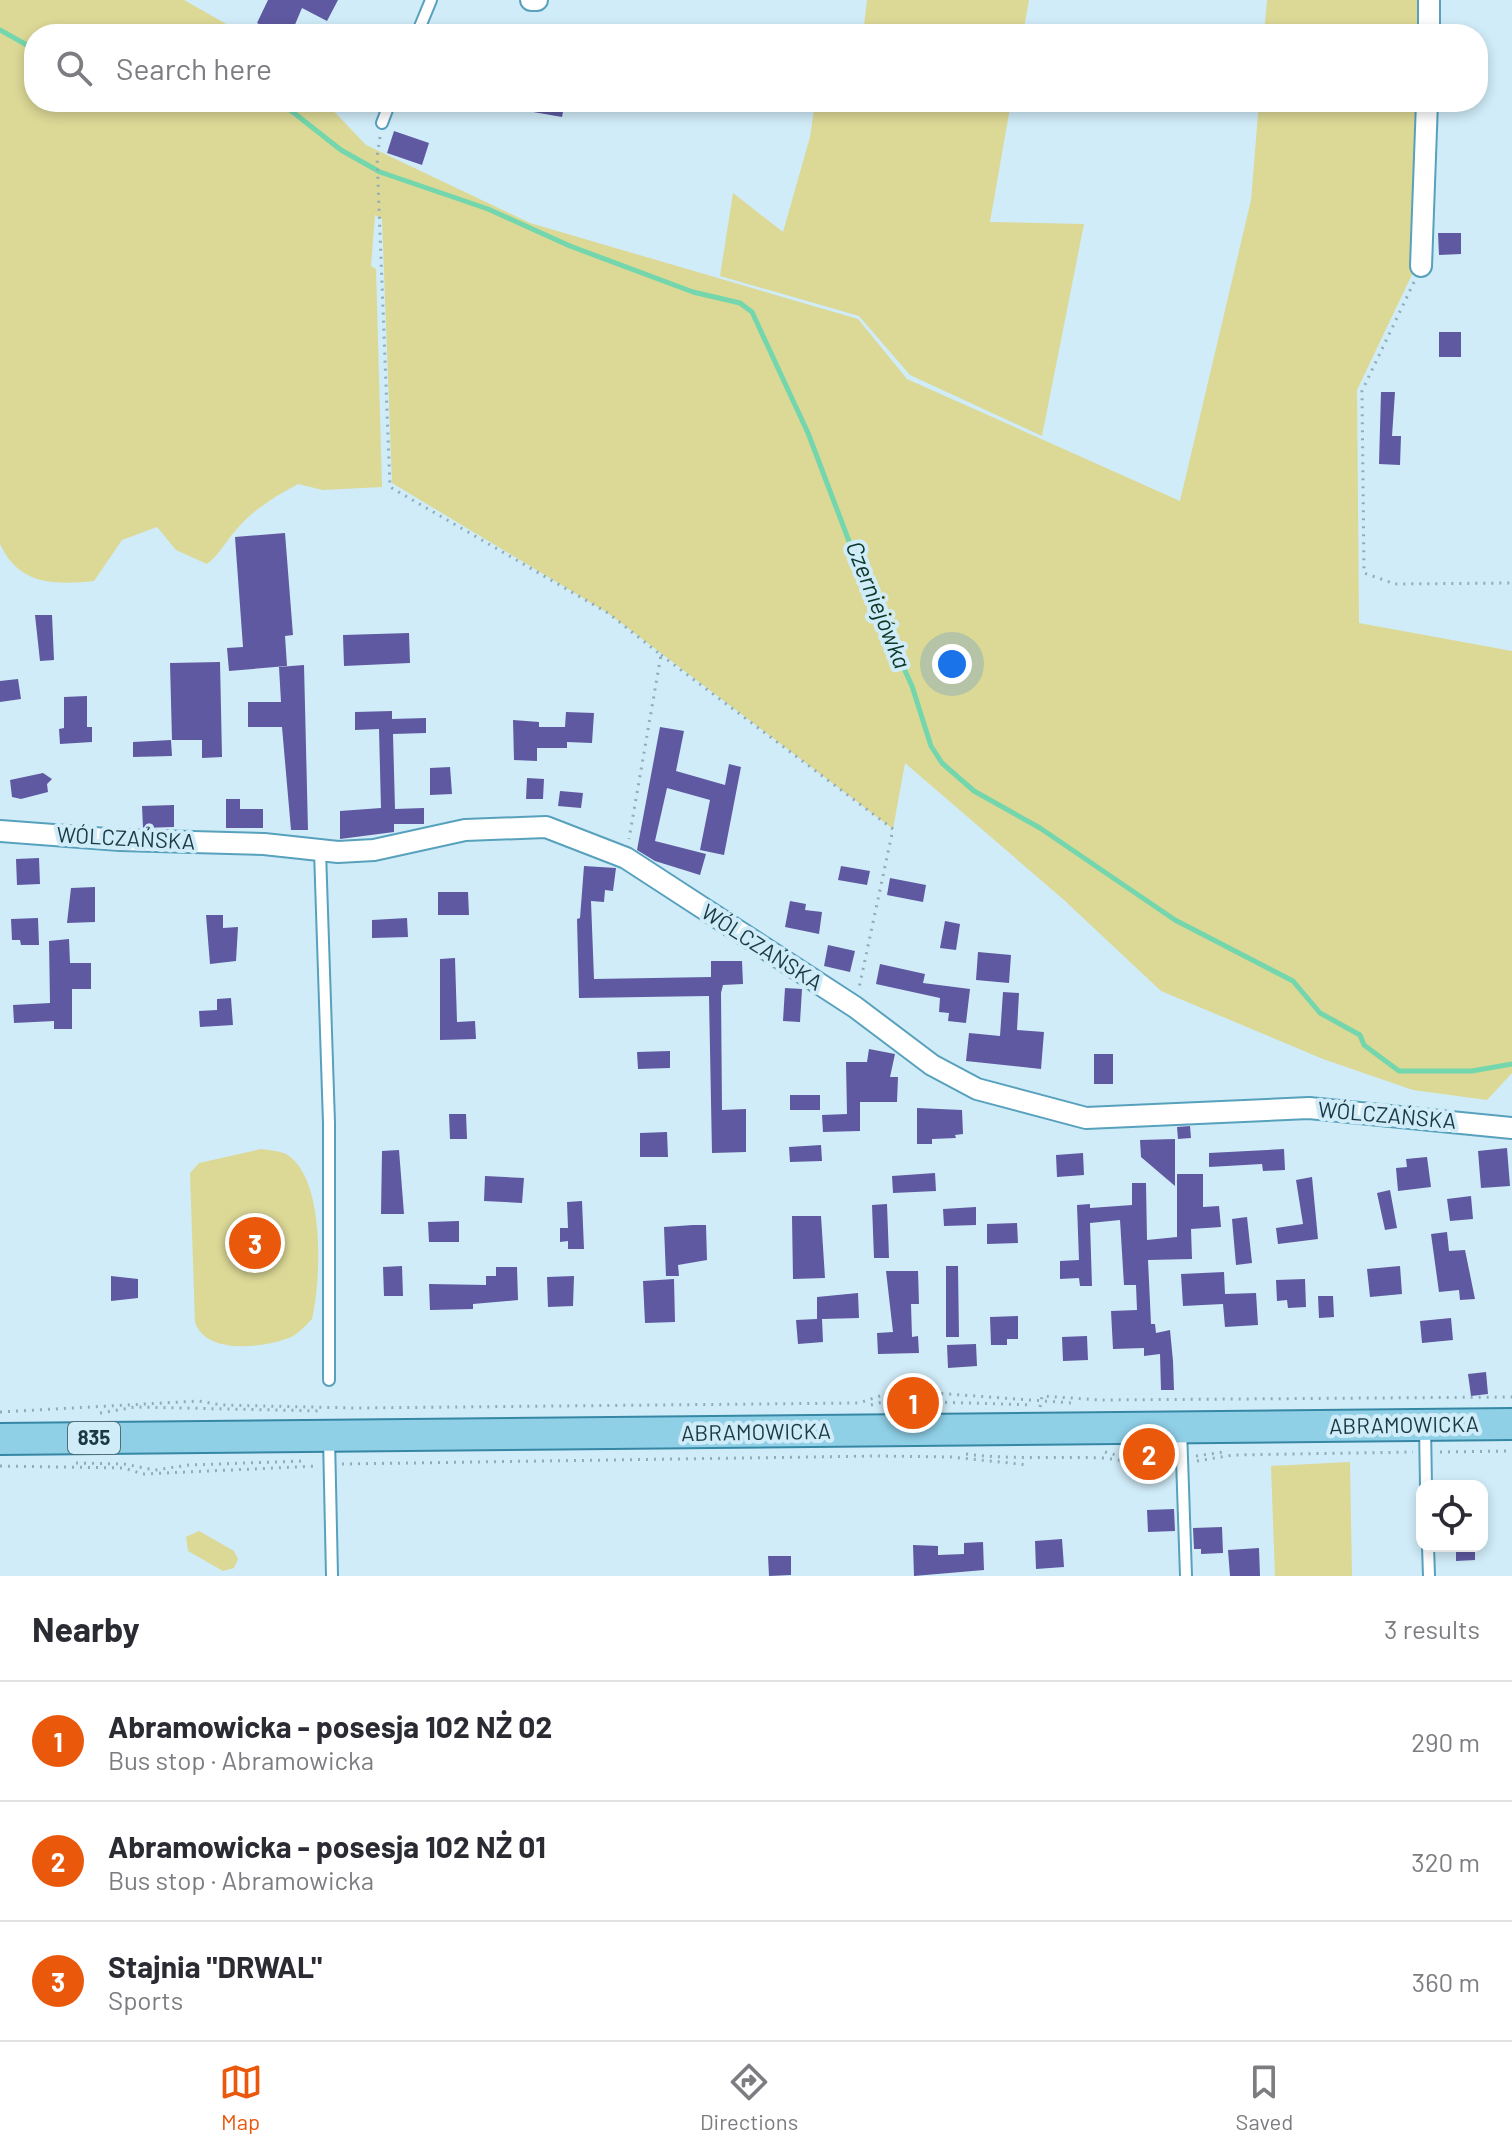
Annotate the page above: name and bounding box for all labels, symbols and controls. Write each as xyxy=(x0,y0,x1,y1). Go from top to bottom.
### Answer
search box xyxy=(24,24,1488,112)
icon: search xyxy=(52,46,96,90)
text: Search here xyxy=(116,50,272,86)
water label: Czerniejówka xyxy=(841,537,918,672)
your location xyxy=(932,644,972,684)
street label: WÓLCZAŃSKA xyxy=(56,820,196,854)
street label: WÓLCZAŃSKA xyxy=(697,897,828,995)
street label: WÓLCZAŃSKA xyxy=(1317,1095,1457,1133)
pin: 3 xyxy=(229,1213,281,1273)
pin: 1 xyxy=(887,1373,939,1433)
street label: ABRAMOWICKA xyxy=(1329,1410,1479,1438)
street label: ABRAMOWICKA xyxy=(681,1417,831,1445)
road number: 835 xyxy=(68,1422,120,1454)
pin: 2 xyxy=(1123,1424,1175,1484)
map controls xyxy=(1416,1480,1488,1552)
button: locate xyxy=(1416,1480,1488,1552)
text: Nearby xyxy=(32,1608,140,1649)
text: 3 results xyxy=(1384,1613,1480,1644)
text: Abramowicka - posesja 102 NŻ 02 xyxy=(108,1708,552,1744)
text: 1 xyxy=(53,1726,63,1757)
text: 290 m xyxy=(1411,1726,1480,1757)
text: Bus stop · Abramowicka xyxy=(108,1744,374,1775)
text: Abramowicka - posesja 102 NŻ 01 xyxy=(108,1828,546,1864)
text: 2 xyxy=(51,1846,65,1877)
text: 320 m xyxy=(1411,1846,1480,1877)
text: Bus stop · Abramowicka xyxy=(108,1864,374,1895)
text: Stajnia "DRWAL" xyxy=(108,1948,322,1984)
text: 3 xyxy=(51,1966,65,1997)
text: 360 m xyxy=(1412,1966,1480,1997)
text: Sports xyxy=(108,1984,183,2015)
tab: Map xyxy=(219,2060,263,2134)
tab: Directions xyxy=(700,2060,798,2134)
tab: Saved xyxy=(1236,2060,1293,2134)

